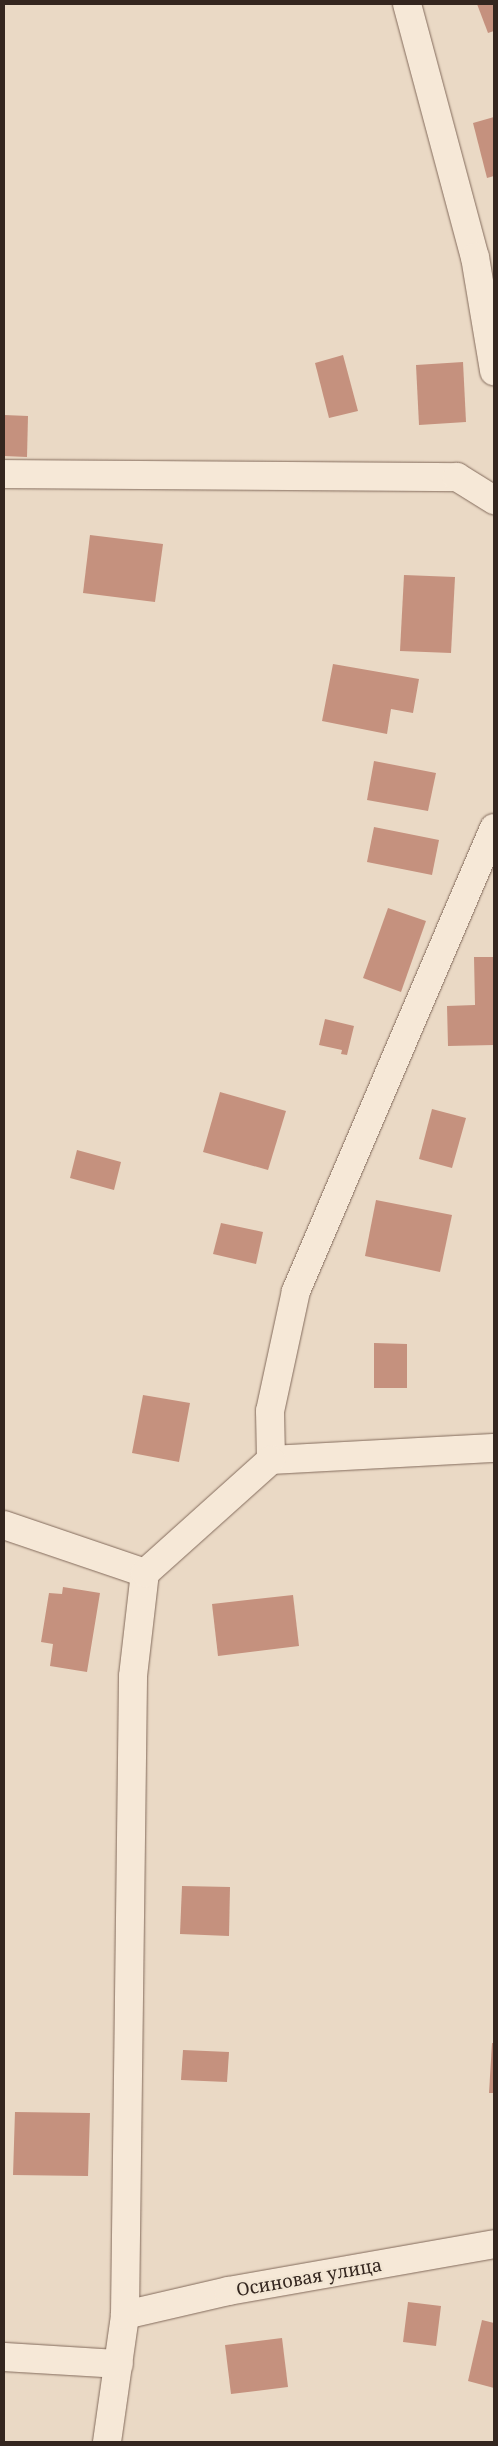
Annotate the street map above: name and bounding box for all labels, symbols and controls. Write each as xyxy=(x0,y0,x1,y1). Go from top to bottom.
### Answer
street label: Осиновая улица xyxy=(234,2254,384,2300)

